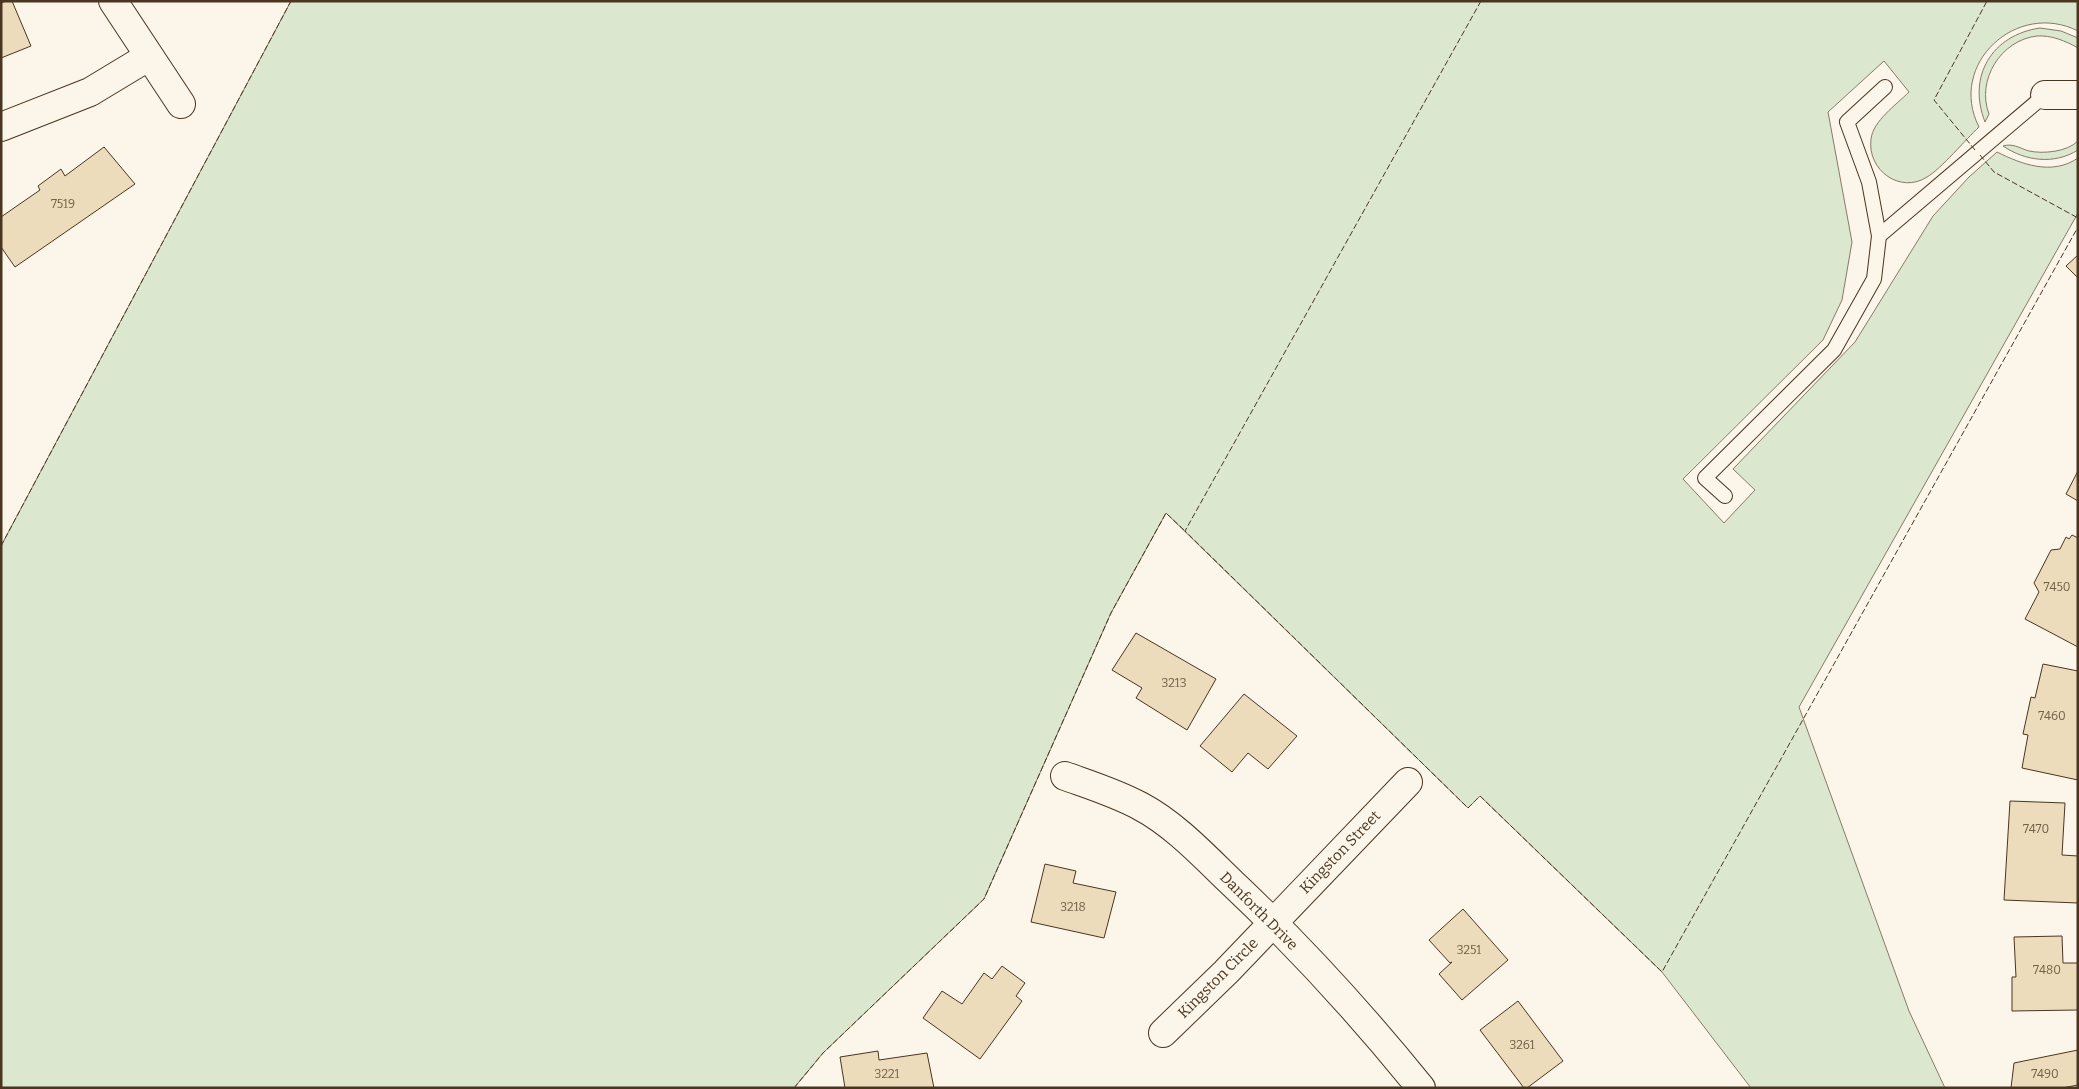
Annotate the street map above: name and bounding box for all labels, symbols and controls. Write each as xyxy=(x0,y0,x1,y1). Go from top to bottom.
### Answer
house number: 7519 xyxy=(51,197,75,211)
house number: 7450 xyxy=(2044,580,2071,594)
house number: 3213 xyxy=(1161,676,1187,690)
house number: 7460 xyxy=(2038,709,2066,723)
street label: Kingston Street xyxy=(1296,806,1385,897)
house number: 7470 xyxy=(2023,822,2049,836)
street label: Danforth Drive xyxy=(1216,868,1302,954)
house number: 3218 xyxy=(1060,900,1086,914)
street label: Kingston Circle xyxy=(1174,934,1262,1022)
house number: 3251 xyxy=(1457,943,1481,957)
house number: 7480 xyxy=(2033,963,2061,977)
house number: 3261 xyxy=(1509,1038,1535,1052)
house number: 3221 xyxy=(875,1067,900,1081)
house number: 7490 xyxy=(2031,1067,2059,1081)

